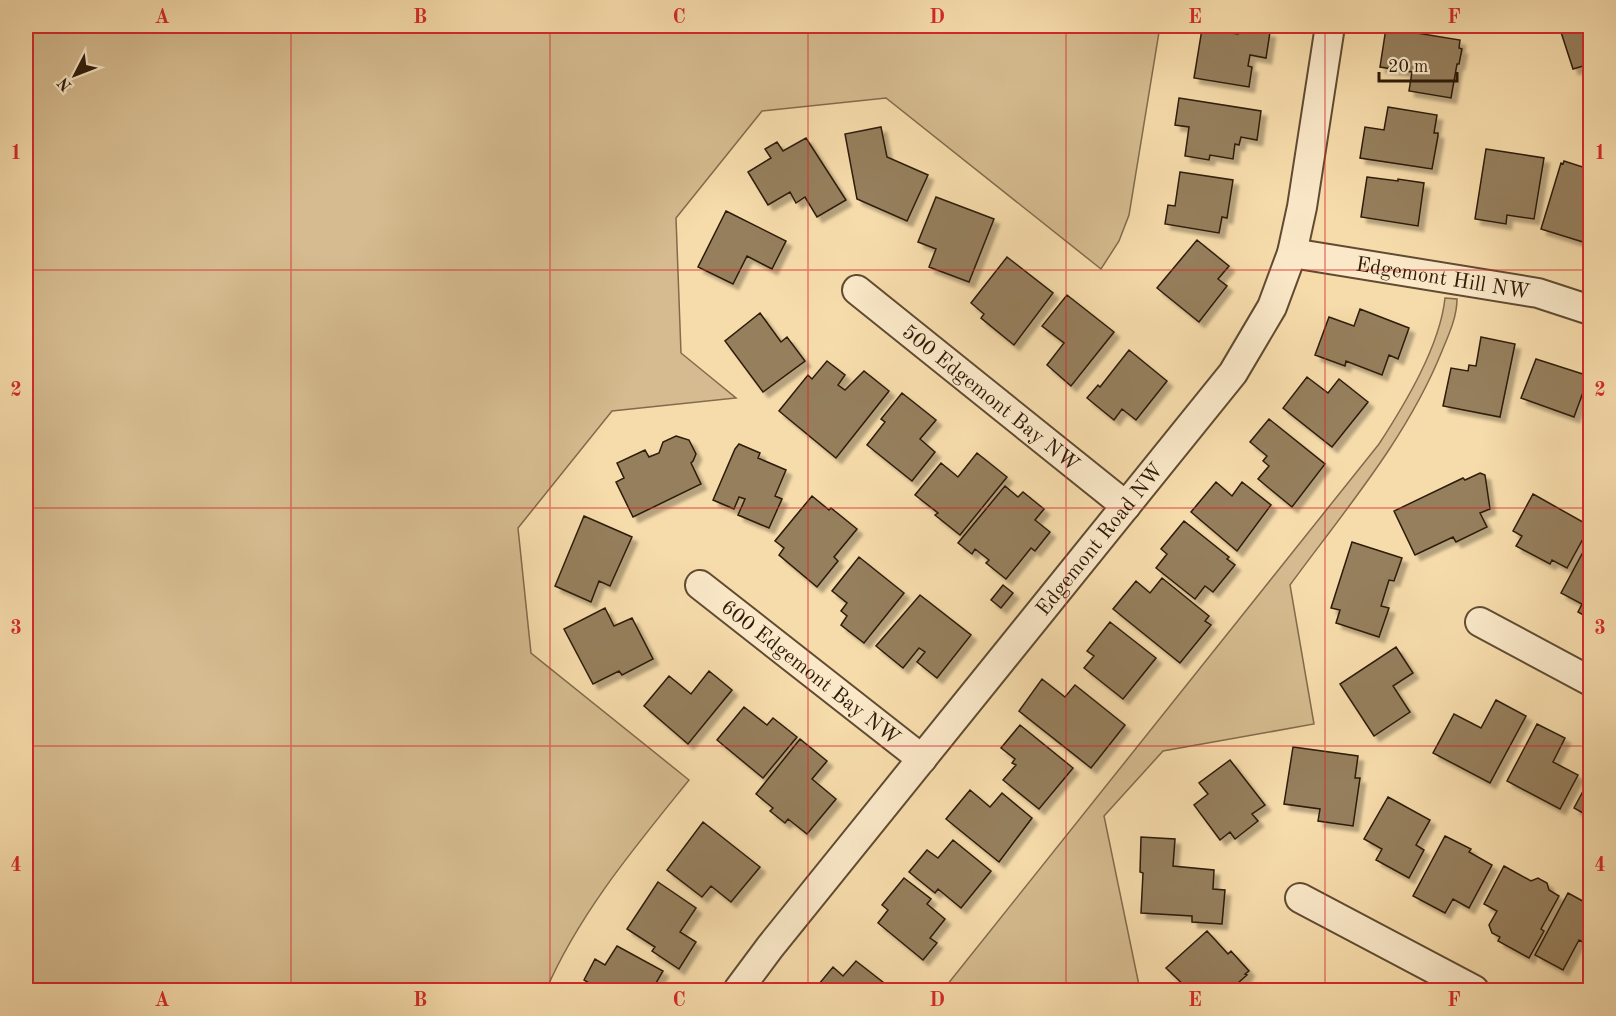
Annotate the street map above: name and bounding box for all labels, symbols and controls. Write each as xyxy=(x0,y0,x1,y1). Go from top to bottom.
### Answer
text: A xyxy=(154,8,170,28)
text: B xyxy=(413,8,427,28)
text: C xyxy=(672,8,686,28)
text: D xyxy=(929,8,945,28)
text: E xyxy=(1188,8,1202,28)
text: F xyxy=(1447,8,1461,28)
north arrow xyxy=(45,45,105,105)
scale bar xyxy=(1379,45,1457,83)
text: 20 m xyxy=(1388,58,1428,76)
text: N xyxy=(55,73,75,94)
text: 1 xyxy=(10,144,22,164)
text: 1 xyxy=(1594,144,1606,164)
street label: Edgemont Hill NW xyxy=(1354,255,1531,304)
street label: 500 Edgemont Bay NW xyxy=(898,322,1083,476)
text: 2 xyxy=(10,381,22,401)
text: 2 xyxy=(1594,381,1606,401)
street label: Edgemont Road NW xyxy=(1033,459,1168,620)
street label: 600 Edgemont Bay NW xyxy=(717,597,903,750)
text: 3 xyxy=(10,619,22,639)
text: 3 xyxy=(1594,619,1606,639)
text: 4 xyxy=(10,856,22,876)
text: 4 xyxy=(1594,856,1606,876)
text: A xyxy=(154,991,170,1011)
text: B xyxy=(413,991,427,1011)
text: C xyxy=(672,991,686,1011)
text: D xyxy=(929,991,945,1011)
text: E xyxy=(1188,991,1202,1011)
text: F xyxy=(1447,991,1461,1011)

